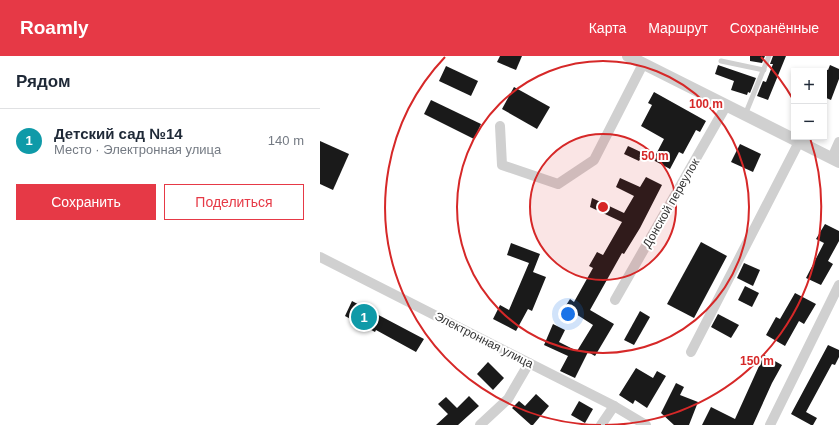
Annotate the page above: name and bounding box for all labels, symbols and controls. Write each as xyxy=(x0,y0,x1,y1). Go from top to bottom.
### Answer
text: Roamly xyxy=(20,17,89,38)
text: Карта xyxy=(589,20,626,36)
text: Маршрут xyxy=(648,20,708,36)
text: Сохранённые xyxy=(730,20,819,36)
map controls xyxy=(791,68,827,140)
button: + xyxy=(791,68,827,104)
text: Рядом xyxy=(16,72,71,91)
text: 100 m xyxy=(689,97,723,111)
button: − xyxy=(791,104,827,140)
text: Детский сад №14 xyxy=(54,125,183,142)
text: 1 xyxy=(25,133,33,148)
text: 140 m xyxy=(268,133,304,148)
text: Место · Электронная улица xyxy=(54,142,221,157)
text: 50 m xyxy=(641,149,669,163)
street label: Донской переулок xyxy=(640,155,703,250)
button: Сохранить xyxy=(16,184,156,220)
button: Поделиться xyxy=(164,184,304,220)
centre of rings xyxy=(596,200,610,214)
pin: 1 xyxy=(351,302,377,332)
your location xyxy=(558,304,578,324)
street label: Электронная улица xyxy=(432,309,536,371)
text: 150 m xyxy=(740,354,774,368)

